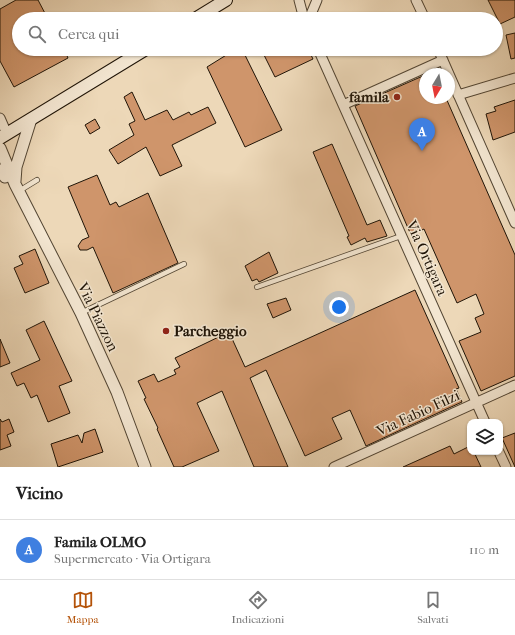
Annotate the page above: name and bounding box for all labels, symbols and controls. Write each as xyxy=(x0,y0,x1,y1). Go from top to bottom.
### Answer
search box xyxy=(12,12,503,56)
icon: search xyxy=(26,23,48,45)
text: Cerca qui xyxy=(58,25,119,43)
north arrow xyxy=(419,68,455,104)
place label: famila xyxy=(348,88,390,106)
marker: famila xyxy=(392,92,402,102)
pin: A xyxy=(409,118,435,151)
street label: Via Ortigara xyxy=(402,217,452,299)
street label: Via Piazzon xyxy=(73,279,122,355)
your location xyxy=(329,297,349,317)
place label: Parcheggio xyxy=(174,322,247,340)
marker: Parcheggio xyxy=(161,326,171,336)
street label: Via Fabio Filzi xyxy=(373,386,463,441)
map controls xyxy=(467,419,503,455)
button: layers xyxy=(467,419,503,455)
text: Vicino xyxy=(16,483,63,503)
text: Famila OLMO xyxy=(54,533,146,551)
text: A xyxy=(25,542,33,557)
text: 110 m xyxy=(469,542,499,557)
text: Supermercato · Via Ortigara xyxy=(54,551,211,566)
tab: Mappa xyxy=(66,589,99,626)
tab: Indicazioni xyxy=(231,589,284,626)
tab: Salvati xyxy=(417,589,449,626)

